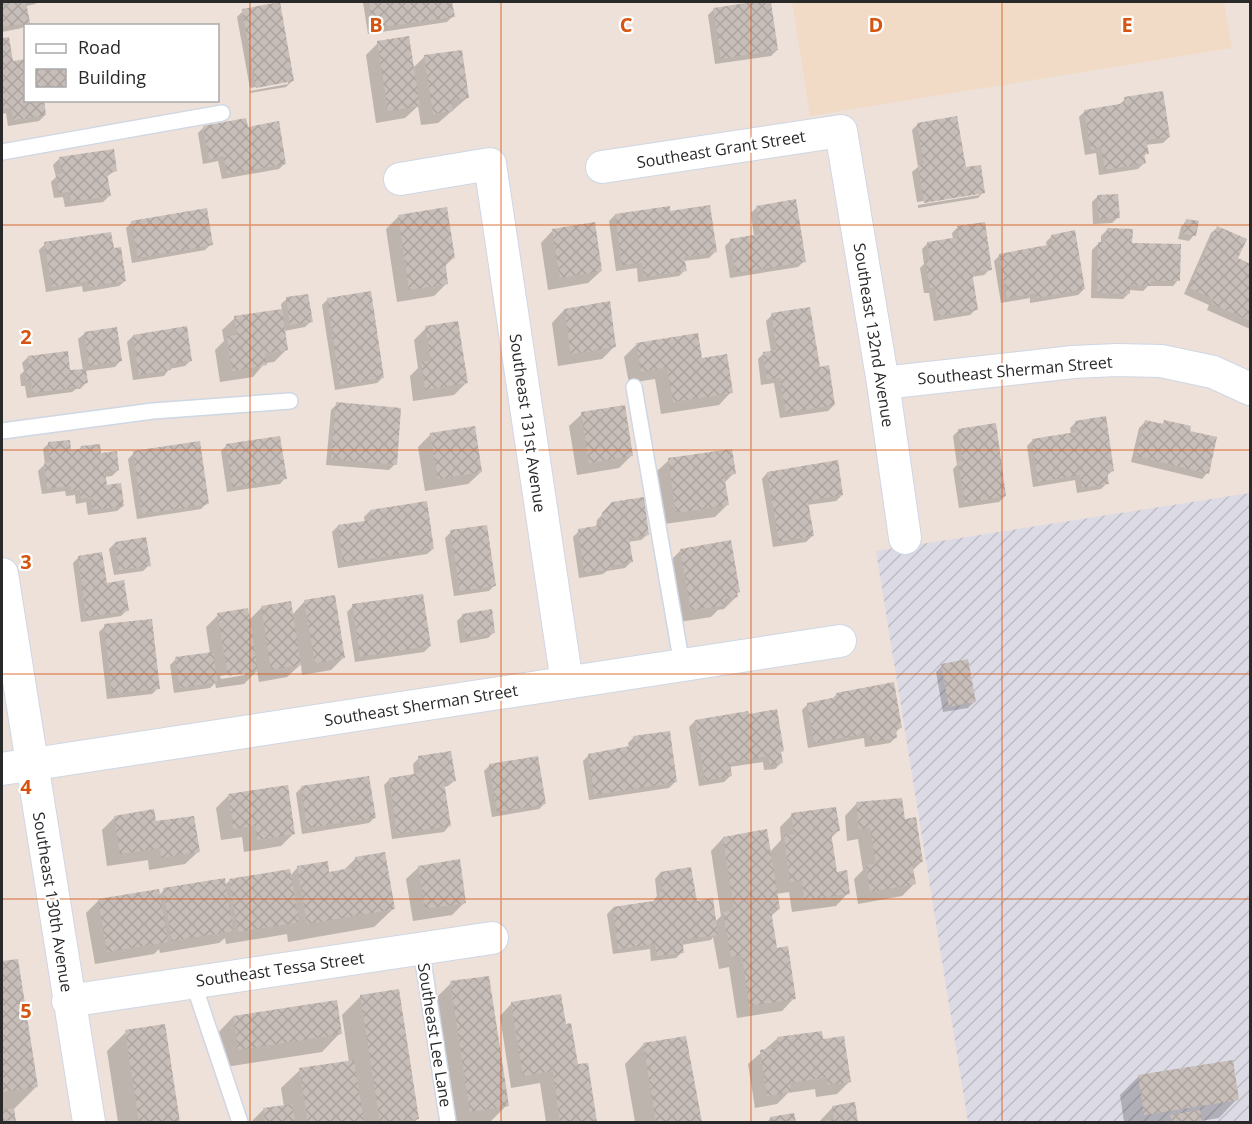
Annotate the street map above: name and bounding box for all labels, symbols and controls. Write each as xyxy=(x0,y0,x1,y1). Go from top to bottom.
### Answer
text: B xyxy=(369,11,383,38)
text: C xyxy=(620,11,633,38)
text: D xyxy=(869,11,883,38)
text: E xyxy=(1121,11,1133,38)
legend xyxy=(24,24,219,102)
text: Road xyxy=(78,35,121,59)
text: Building xyxy=(78,65,146,89)
street label: Southeast Grant Street xyxy=(635,125,807,173)
street label: Southeast 132nd Avenue xyxy=(849,241,899,429)
text: 2 xyxy=(20,323,32,350)
street label: Southeast 131st Avenue xyxy=(505,332,551,514)
street label: Southeast Sherman Street xyxy=(917,350,1114,389)
text: 3 xyxy=(20,548,32,575)
street label: Southeast Sherman Street xyxy=(323,679,520,731)
text: 4 xyxy=(20,773,32,800)
street label: Southeast 130th Avenue xyxy=(28,810,78,994)
street label: Southeast Tessa Street xyxy=(194,946,366,992)
street label: Southeast Lee Lane xyxy=(413,961,457,1109)
text: 5 xyxy=(20,997,32,1024)

